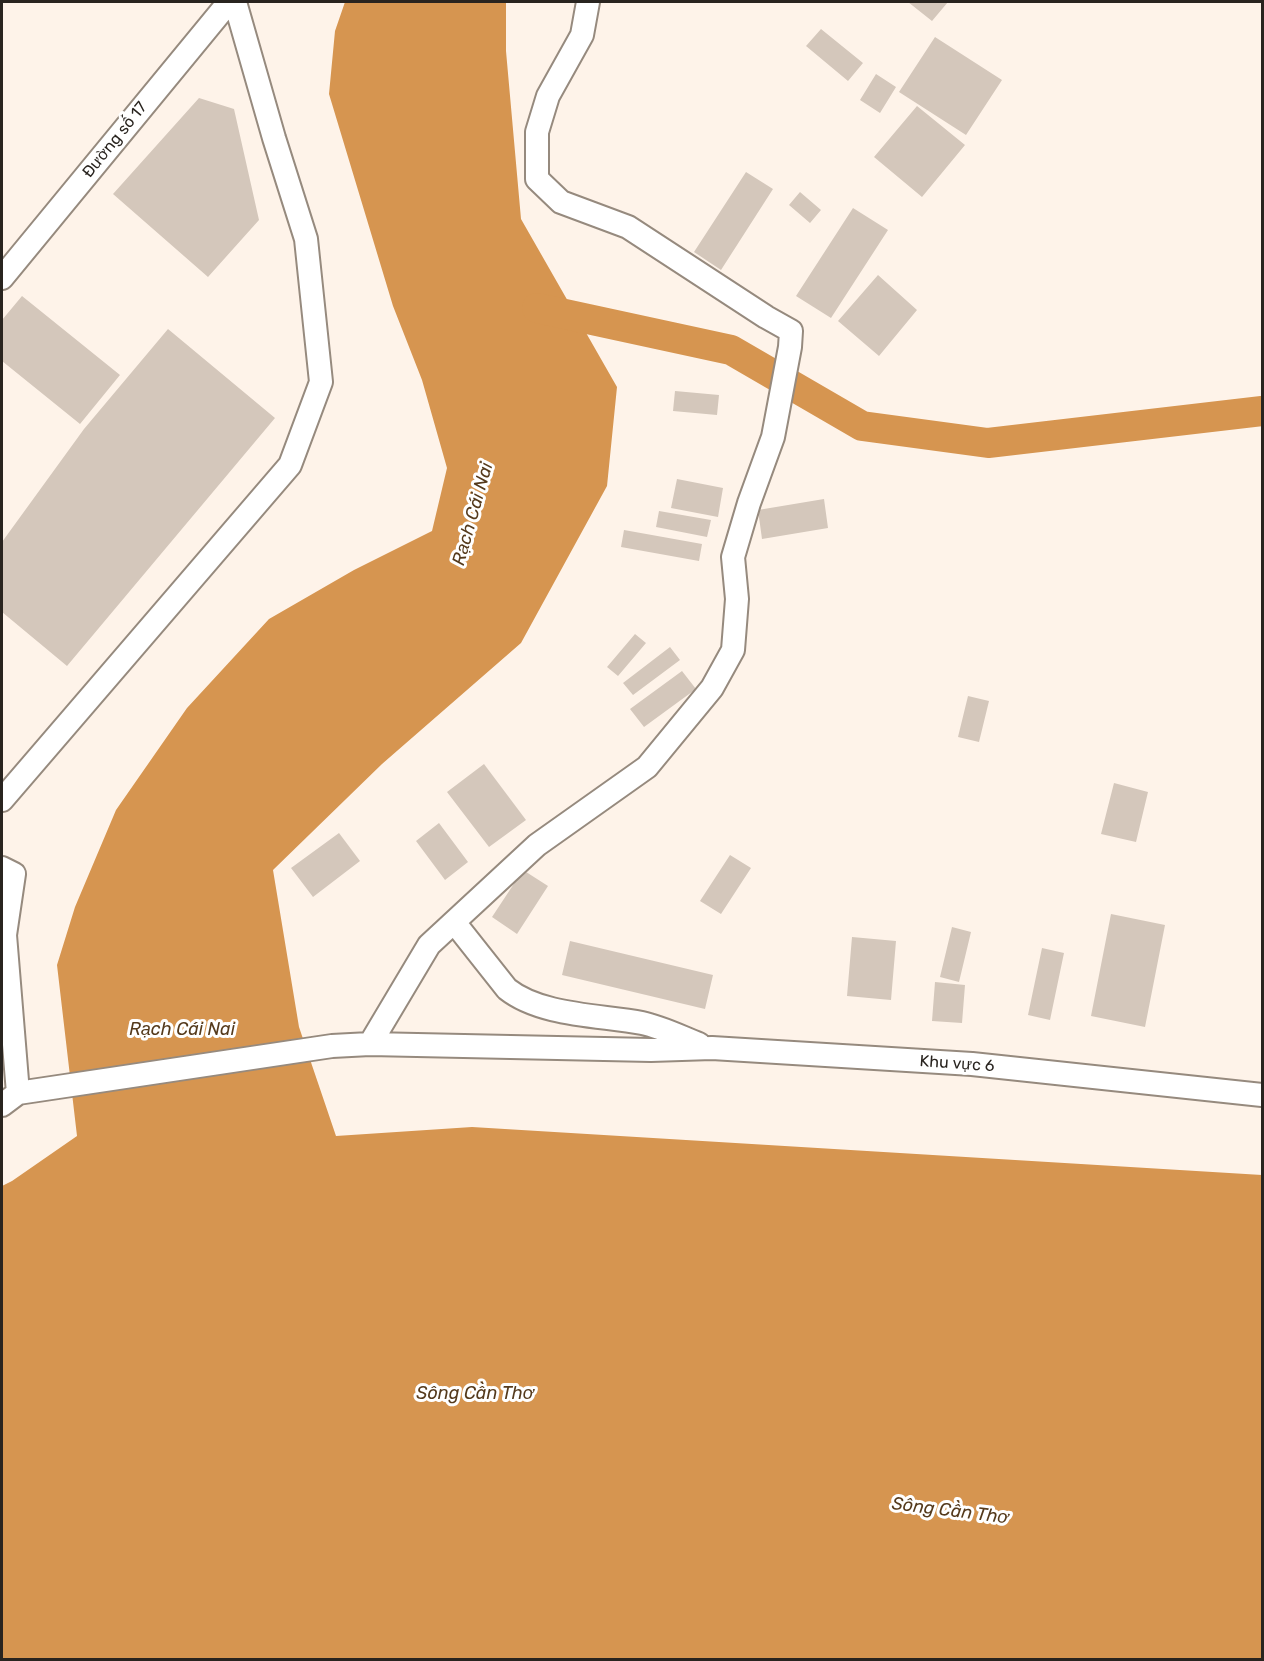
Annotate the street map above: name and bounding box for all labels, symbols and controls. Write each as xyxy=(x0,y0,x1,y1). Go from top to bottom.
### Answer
street label: Đường số 17 xyxy=(79,98,151,182)
water label: Rạch Cái Nai xyxy=(448,460,498,568)
water label: Rạch Cái Nai xyxy=(129,1019,235,1041)
street label: Khu vực 6 xyxy=(919,1052,995,1076)
water label: Sông Cần Thơ xyxy=(416,1383,534,1405)
water label: Sông Cần Thơ xyxy=(890,1493,1010,1529)

